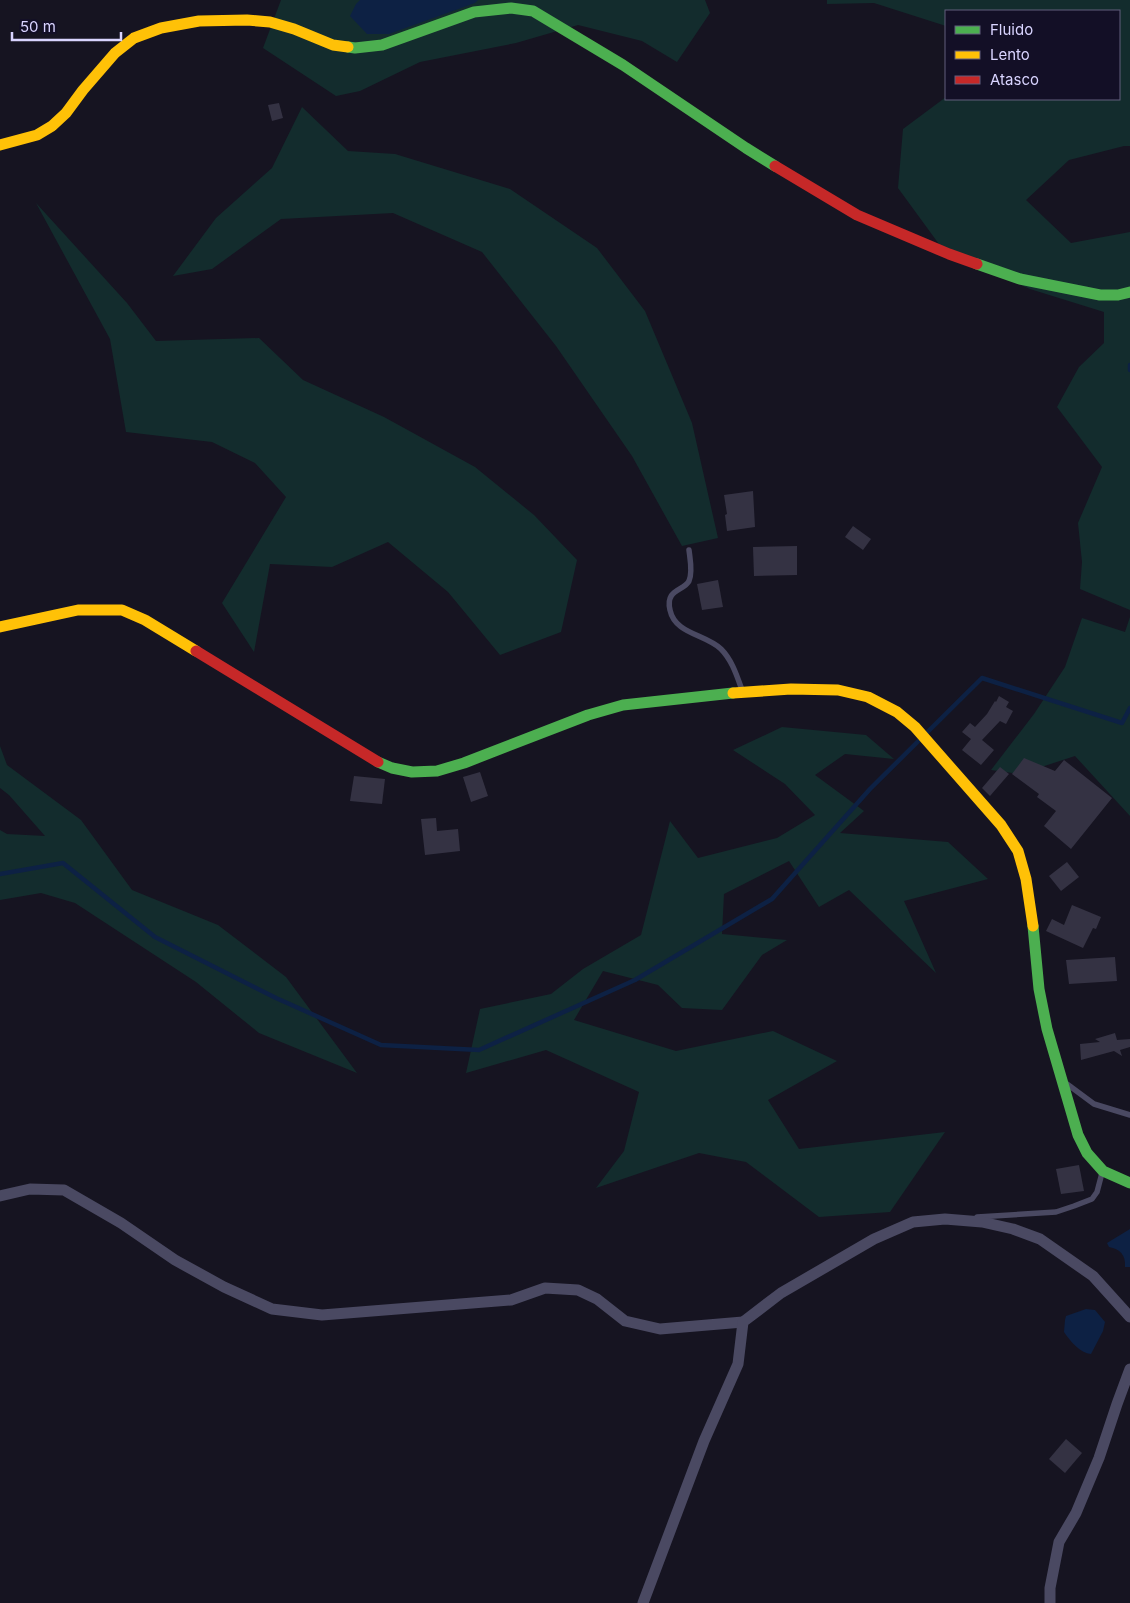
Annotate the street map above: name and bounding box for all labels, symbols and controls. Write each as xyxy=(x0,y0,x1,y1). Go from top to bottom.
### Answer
scale bar xyxy=(12,10,121,42)
legend xyxy=(945,10,1120,100)
text: 50 m xyxy=(20,17,56,36)
text: Fluido xyxy=(990,20,1033,39)
text: Lento xyxy=(990,45,1030,64)
text: Atasco xyxy=(990,70,1039,89)

